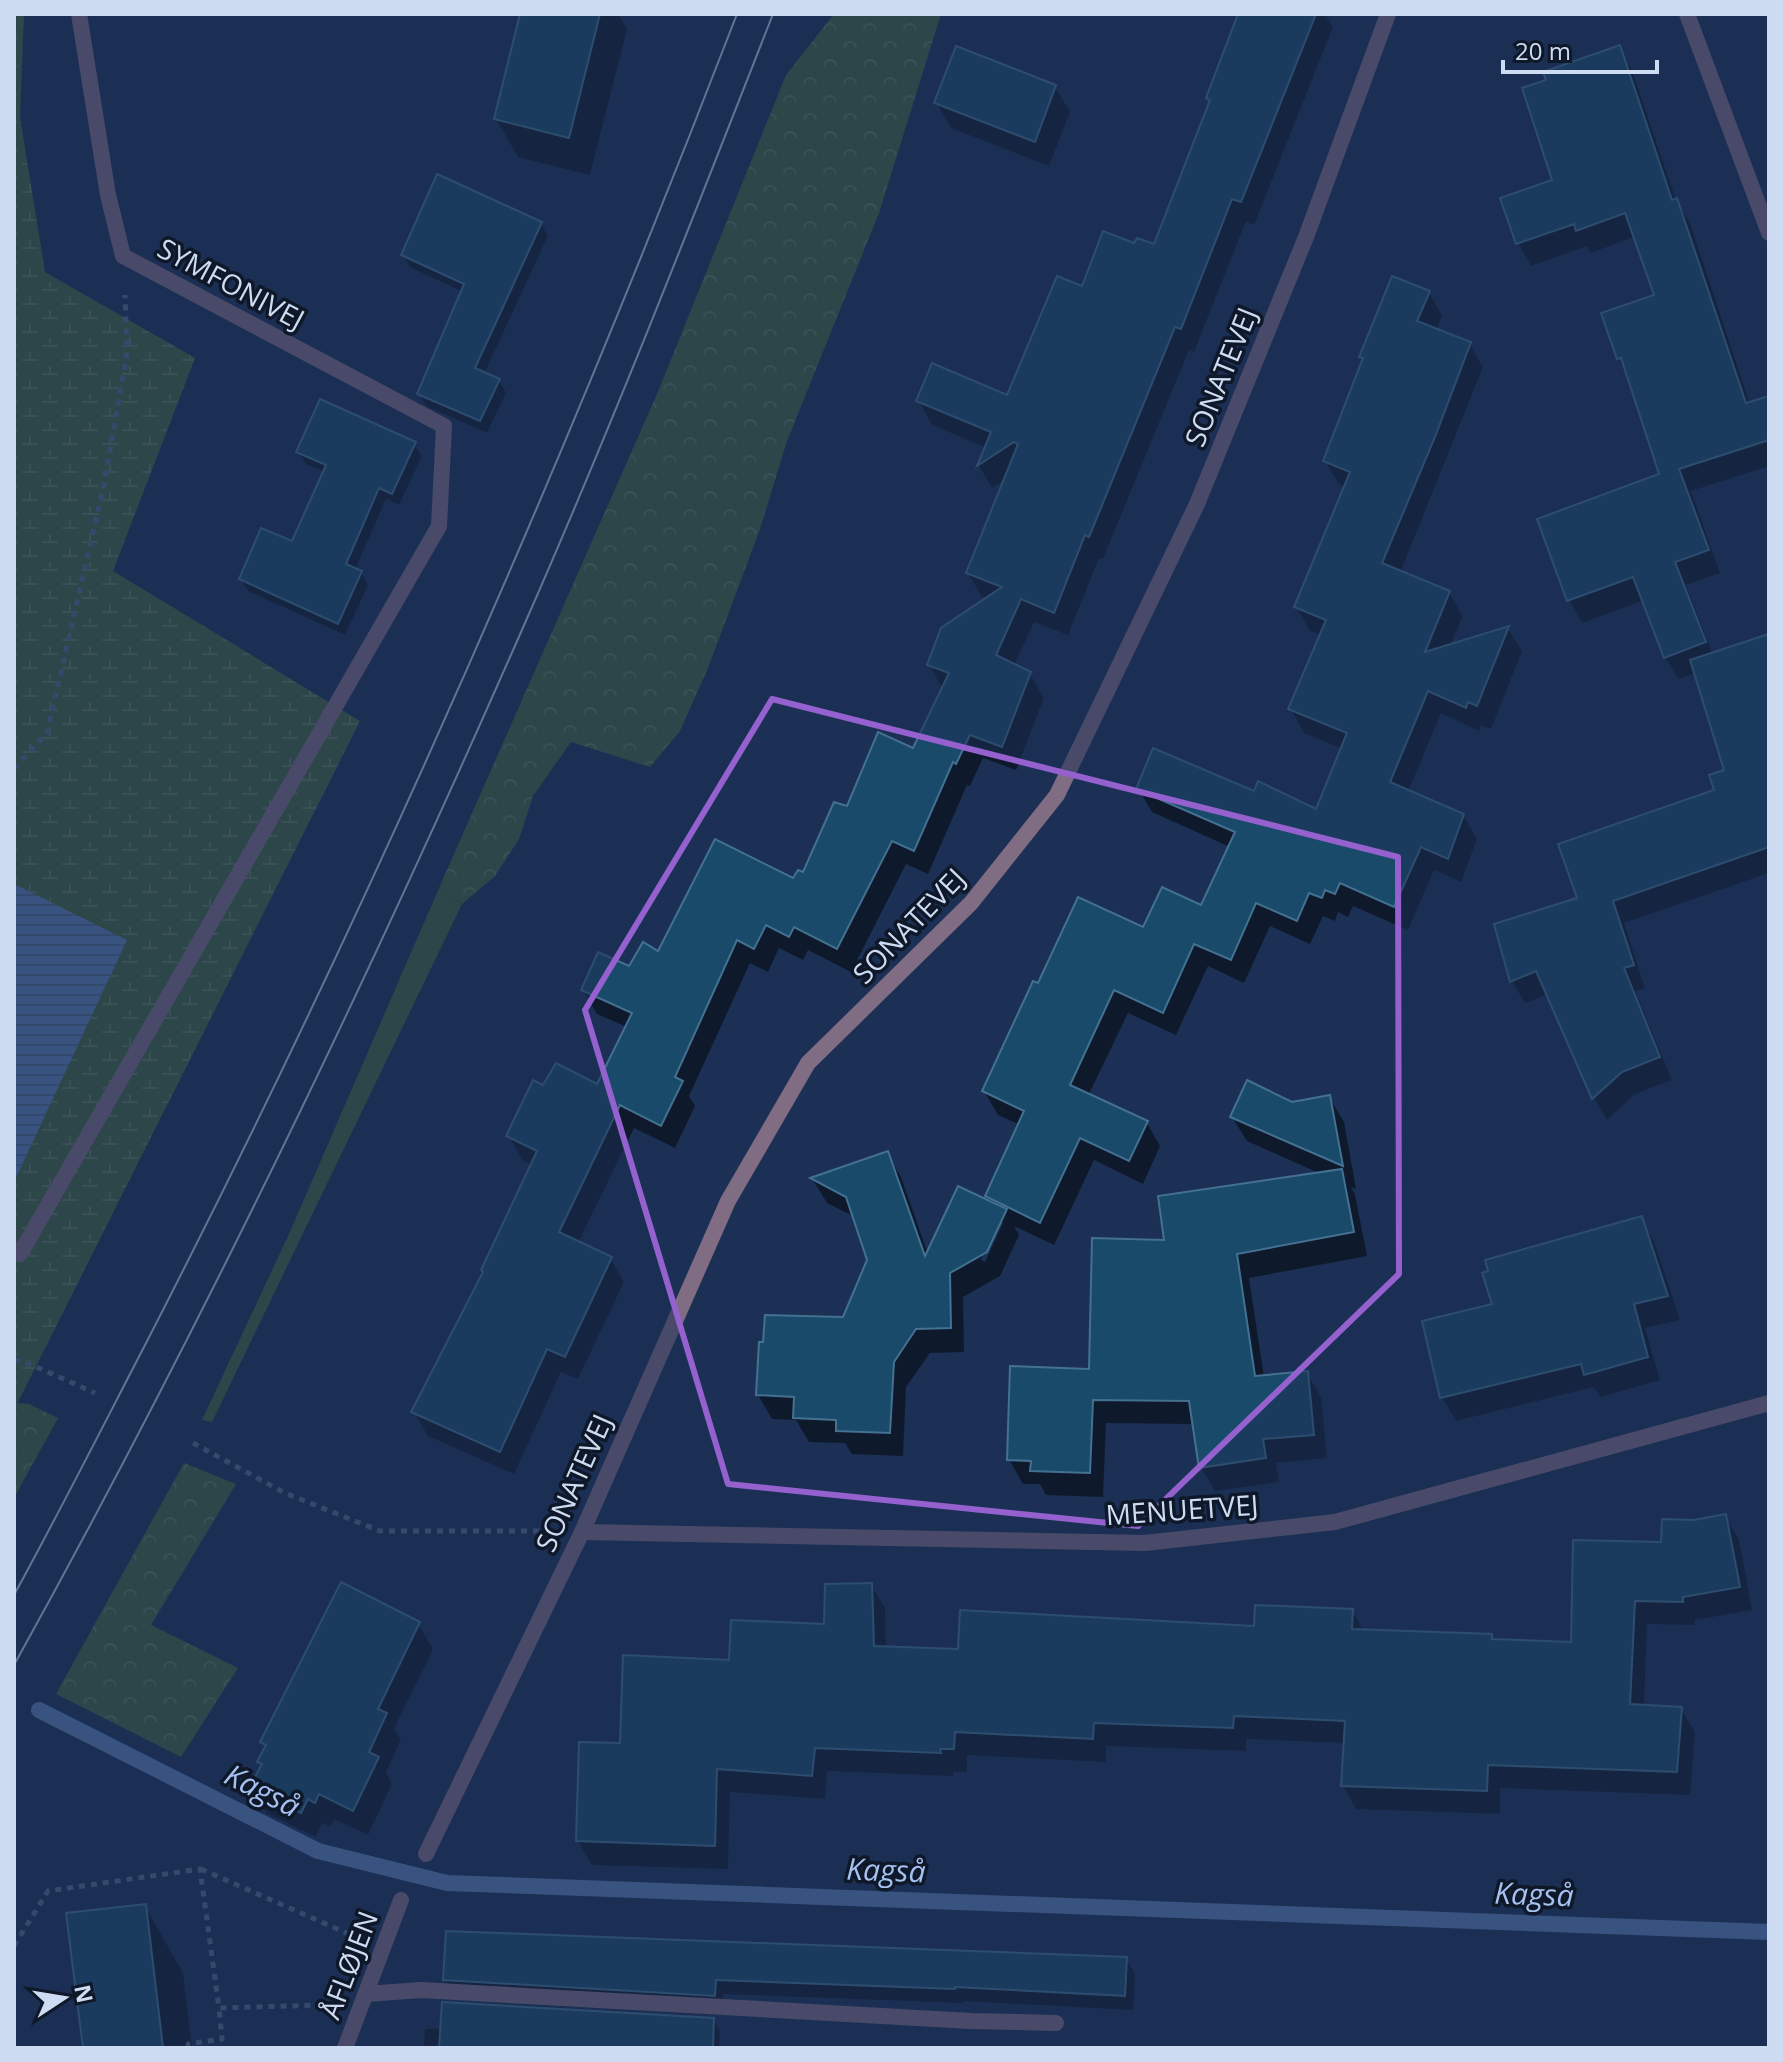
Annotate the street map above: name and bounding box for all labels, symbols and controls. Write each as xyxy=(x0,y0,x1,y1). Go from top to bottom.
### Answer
scale bar xyxy=(1503,24,1657,74)
text: 20 m xyxy=(1515,34,1571,67)
street label: SYMFONIVEJ xyxy=(151,229,312,338)
street label: SONATEVEJ xyxy=(1175,302,1265,452)
street label: SONATEVEJ xyxy=(844,859,973,991)
street label: SONATEVEJ xyxy=(526,1408,620,1557)
street label: MENUETVEJ xyxy=(1104,1485,1260,1533)
water label: Kagså xyxy=(218,1753,307,1826)
water label: Kagså xyxy=(846,1848,926,1891)
water label: Kagså xyxy=(1494,1872,1574,1915)
street label: ÅFLØJEN xyxy=(310,1905,386,2024)
north arrow xyxy=(24,1958,104,2038)
text: N xyxy=(68,1982,101,2006)

